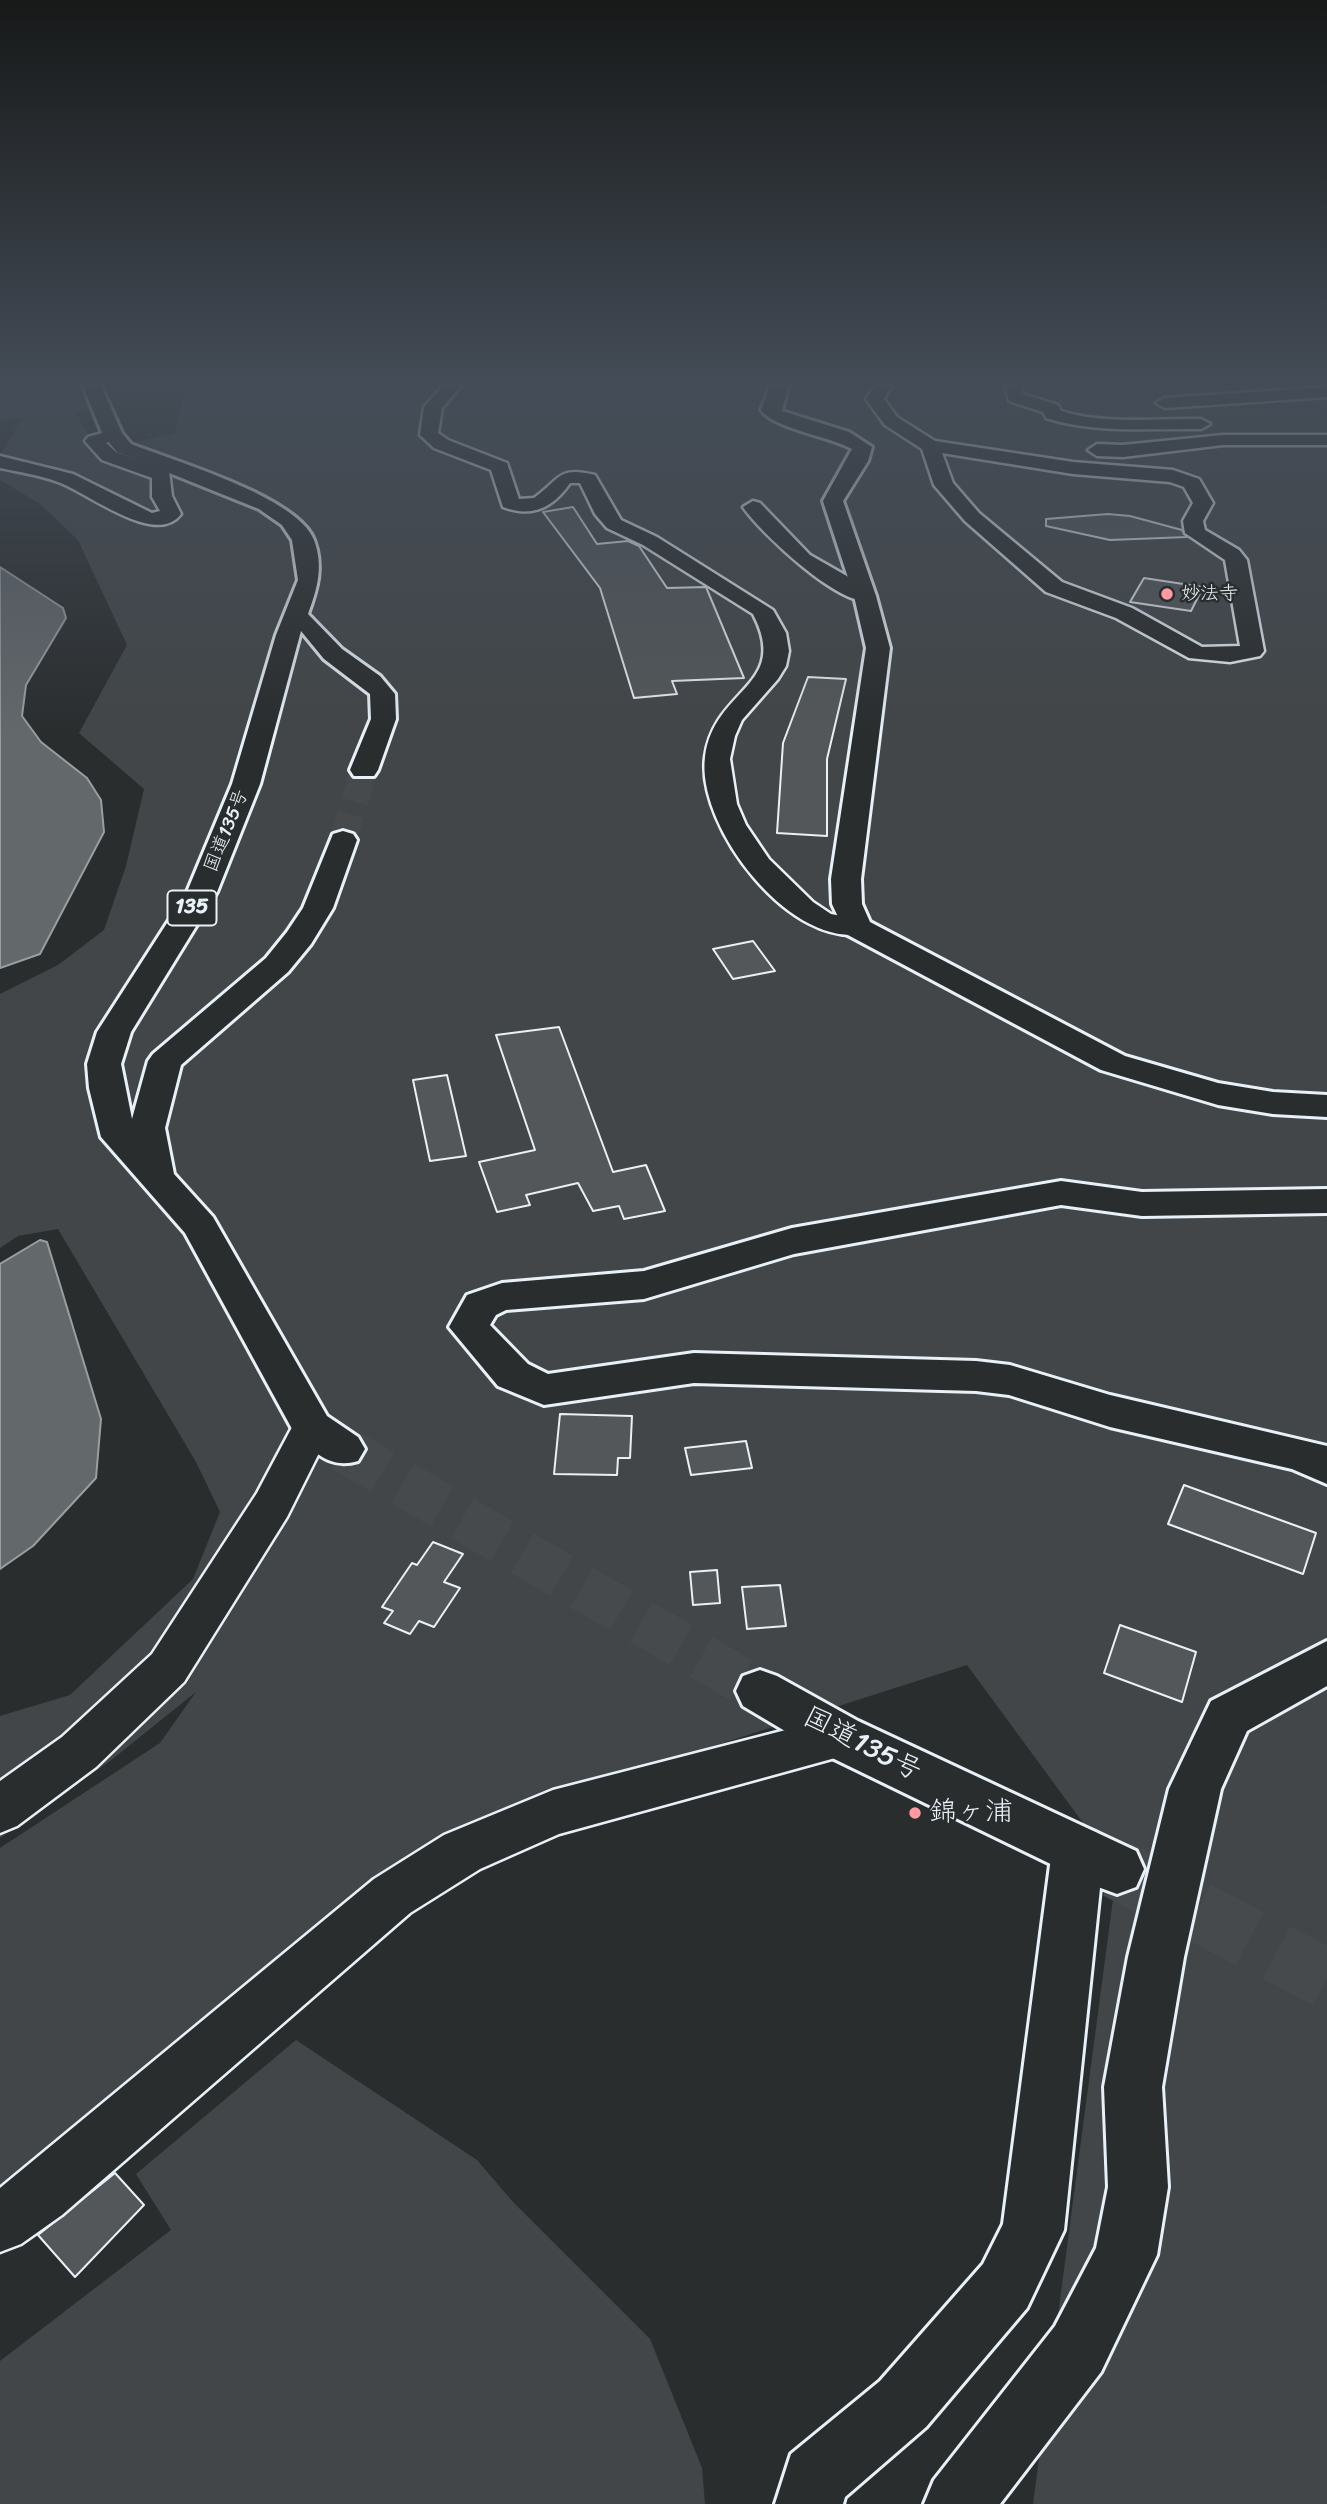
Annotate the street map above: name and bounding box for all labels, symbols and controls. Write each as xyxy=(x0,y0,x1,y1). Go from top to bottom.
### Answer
place label: 妙法寺 xyxy=(1181,583,1238,605)
marker: 妙法寺 xyxy=(1159,586,1175,602)
street label: 国道135号 xyxy=(200,786,254,876)
road number: 135 xyxy=(168,890,216,926)
street label: 国道135号 xyxy=(797,1701,927,1789)
place label: 錦ヶ浦 xyxy=(929,1796,1013,1830)
marker: 錦ヶ浦 xyxy=(907,1805,923,1821)

